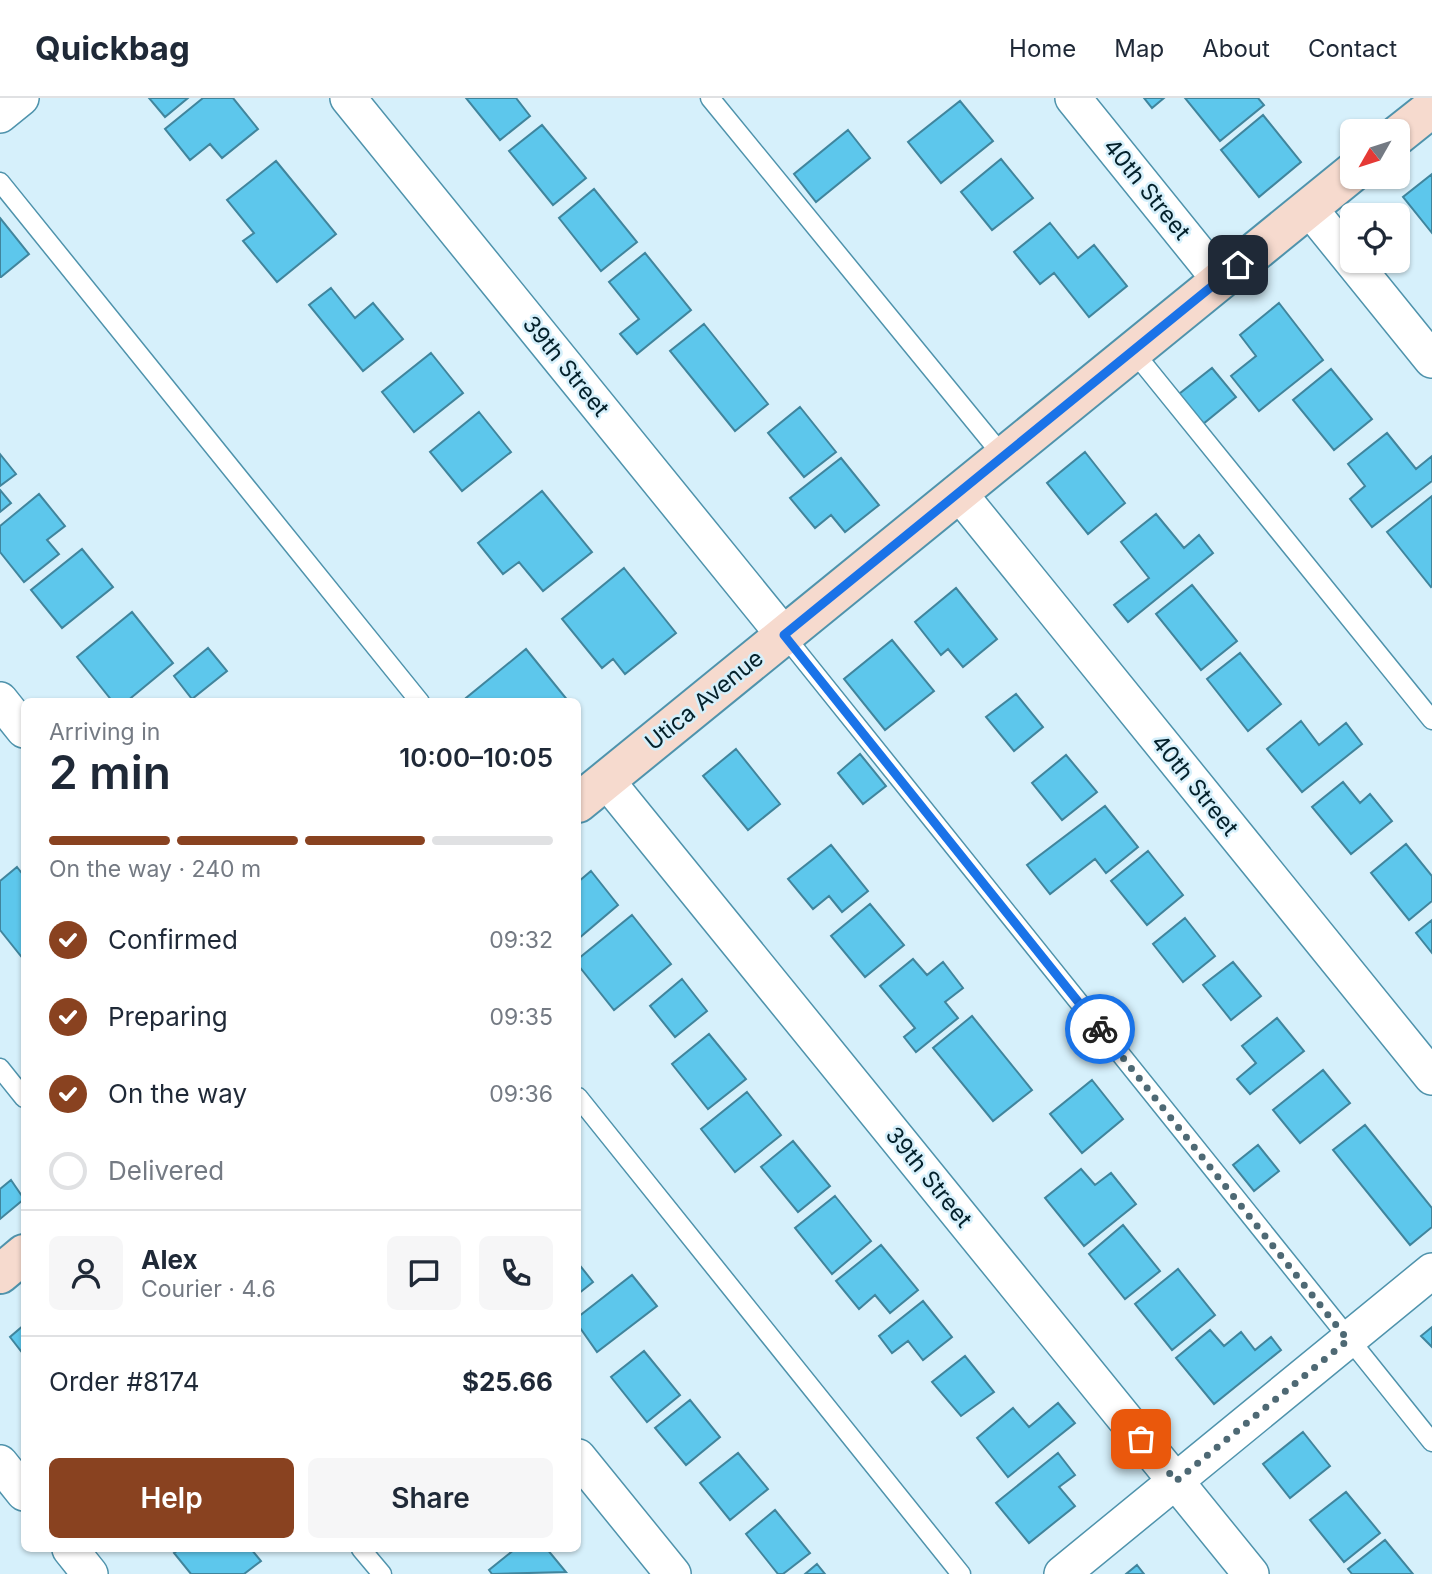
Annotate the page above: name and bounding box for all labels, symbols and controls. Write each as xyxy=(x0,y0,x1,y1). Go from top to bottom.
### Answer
text: Quickbag xyxy=(35,28,190,68)
text: Home xyxy=(1009,34,1076,63)
text: Map xyxy=(1114,34,1164,63)
text: About xyxy=(1202,34,1270,63)
text: Contact xyxy=(1308,34,1397,63)
north arrow xyxy=(1340,119,1410,189)
map controls xyxy=(1340,119,1410,273)
street label: 40th Street xyxy=(1098,133,1197,246)
button: locate xyxy=(1340,203,1410,273)
pin xyxy=(1208,235,1268,295)
icon: home xyxy=(1219,246,1257,284)
street label: 39th Street xyxy=(517,310,615,422)
street label: Utica Avenue xyxy=(639,644,769,756)
text: Arriving in xyxy=(49,718,160,746)
street label: 40th Street xyxy=(1146,729,1245,842)
text: 10:00–10:05 xyxy=(399,742,553,773)
text: 2 min xyxy=(49,744,171,800)
text: On the way · 240 m xyxy=(49,855,261,883)
icon: check xyxy=(49,921,87,959)
text: Confirmed xyxy=(108,924,238,955)
text: 09:32 xyxy=(489,926,553,954)
courier xyxy=(1065,994,1135,1064)
icon: check xyxy=(49,998,87,1036)
text: Preparing xyxy=(108,1001,228,1032)
text: 09:35 xyxy=(489,1003,553,1031)
icon: bike xyxy=(1081,1010,1119,1048)
icon: check xyxy=(49,1075,87,1113)
text: On the way xyxy=(108,1078,247,1109)
text: 09:36 xyxy=(489,1080,553,1108)
street label: 39th Street xyxy=(880,1121,978,1233)
text: Delivered xyxy=(108,1155,224,1186)
button: person xyxy=(49,1236,123,1310)
button: chat xyxy=(387,1236,461,1310)
button: phone xyxy=(479,1236,553,1310)
text: Alex xyxy=(141,1244,198,1275)
text: Courier · 4.6 xyxy=(141,1275,276,1303)
text: Order #8174 xyxy=(49,1366,200,1397)
text: $25.66 xyxy=(462,1366,553,1397)
pin xyxy=(1111,1409,1171,1469)
icon: bag xyxy=(1122,1420,1160,1458)
button: Help xyxy=(49,1458,294,1538)
button: Share xyxy=(308,1458,553,1538)

